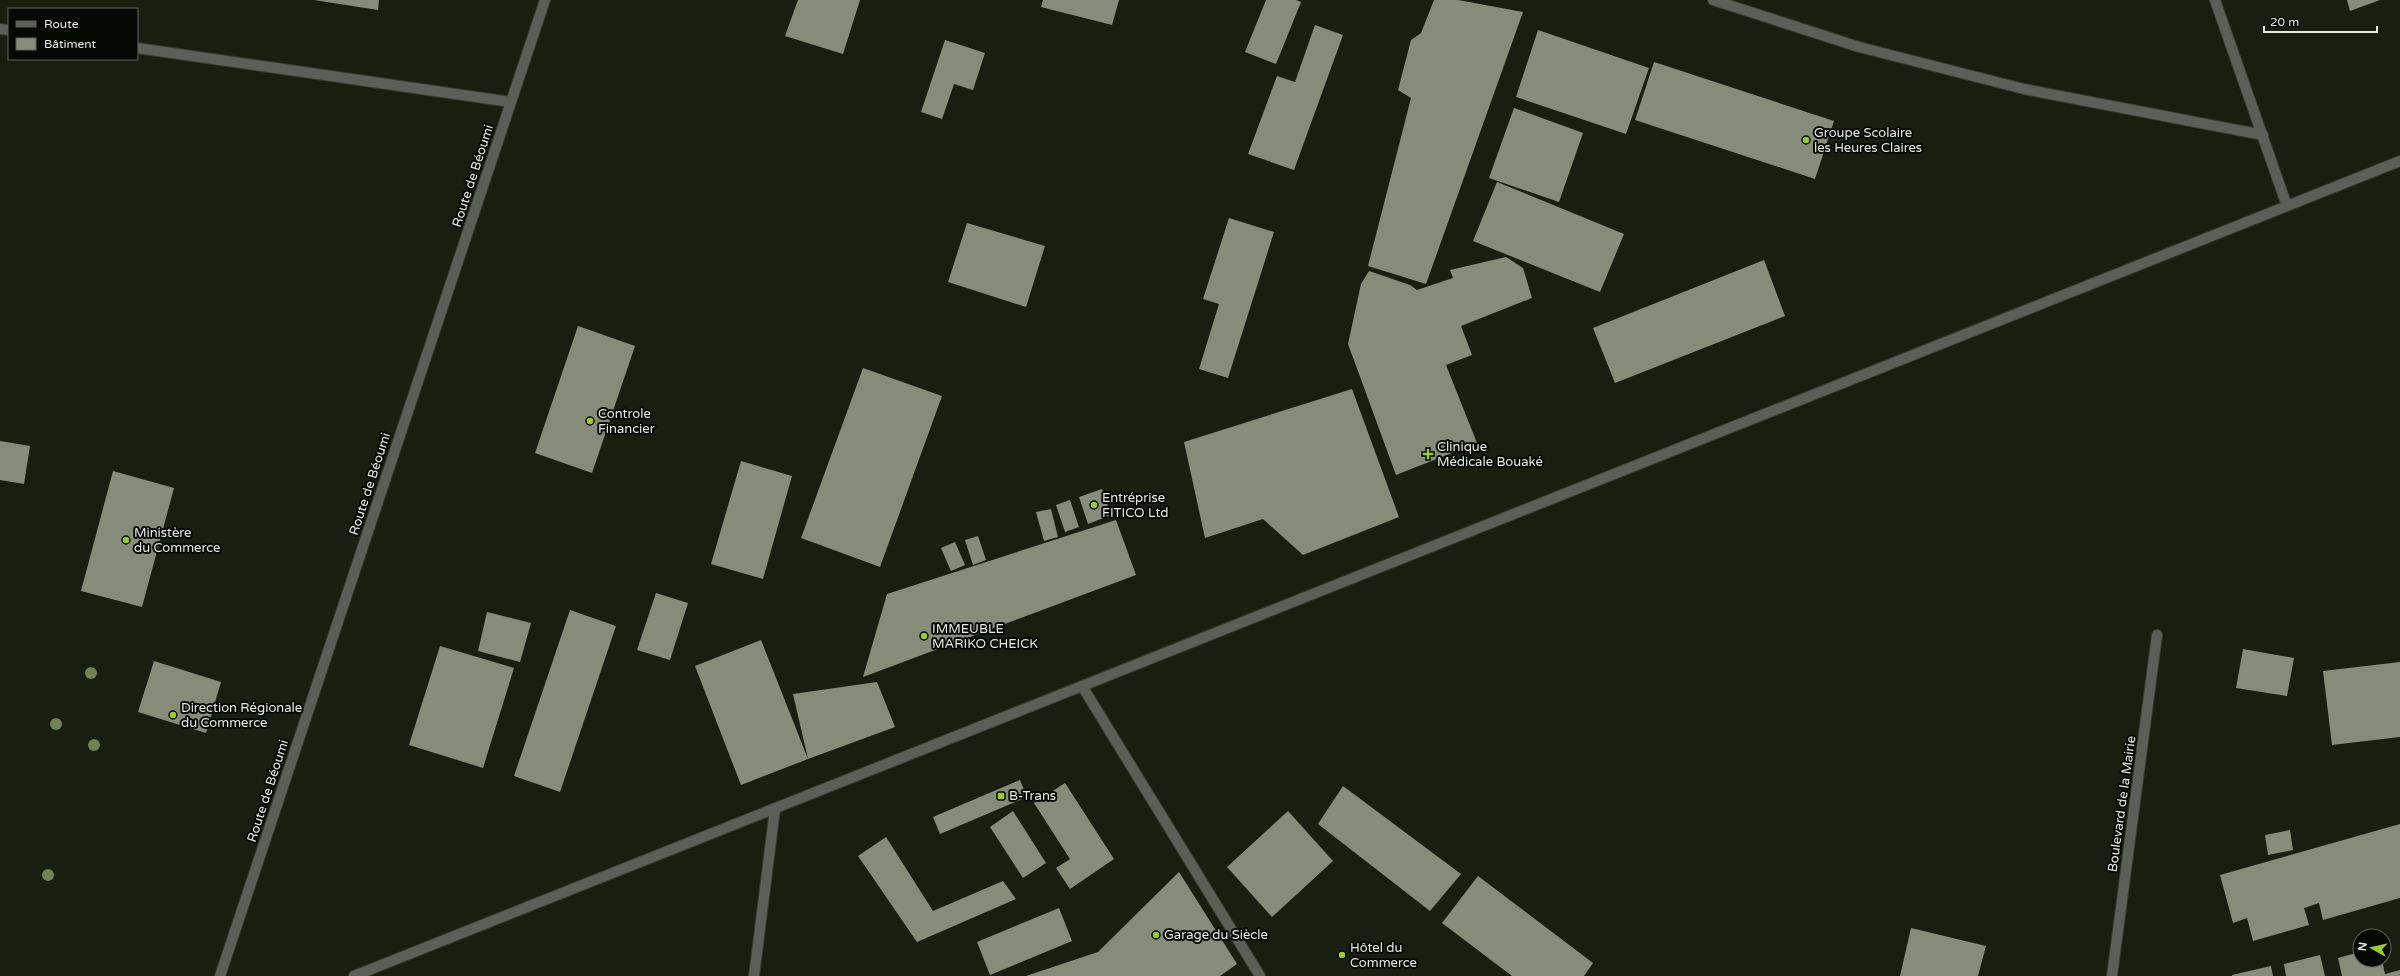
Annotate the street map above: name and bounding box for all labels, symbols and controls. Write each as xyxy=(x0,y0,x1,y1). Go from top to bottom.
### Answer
legend xyxy=(8,8,138,60)
scale bar xyxy=(2264,8,2377,34)
text: 20 m xyxy=(2270,15,2299,29)
text: Route xyxy=(44,17,79,31)
text: Bâtiment xyxy=(44,37,96,51)
street label: Route de Béoumi xyxy=(449,123,497,229)
place label: Groupe Scolaire les Heures Claires xyxy=(1814,125,1922,156)
marker: Groupe Scolaire les Heures Claires xyxy=(1801,135,1811,145)
place label: Controle Financier xyxy=(598,406,655,437)
marker: Controle Financier xyxy=(585,416,595,426)
street label: Route de Béoumi xyxy=(346,431,394,537)
place label: Clinique Médicale Bouaké xyxy=(1437,439,1543,470)
marker: Clinique Médicale Bouaké xyxy=(1422,448,1434,460)
place label: Entréprise FITICO Ltd xyxy=(1102,490,1169,521)
marker: Entréprise FITICO Ltd xyxy=(1089,500,1099,510)
place label: Ministère du Commerce xyxy=(134,525,220,556)
marker: Ministère du Commerce xyxy=(121,535,131,545)
place label: IMMEUBLE MARIKO CHEICK xyxy=(932,621,1038,652)
marker: IMMEUBLE MARIKO CHEICK xyxy=(919,631,929,641)
place label: Direction Régionale du Commerce xyxy=(181,700,302,731)
marker: Direction Régionale du Commerce xyxy=(168,710,178,720)
street label: Boulevard de la Mairie xyxy=(2105,735,2139,873)
street label: Route de Béoumi xyxy=(244,738,292,844)
place label: B-Trans xyxy=(1009,788,1056,804)
marker: B-Trans xyxy=(996,791,1006,801)
place label: Garage du Siècle xyxy=(1164,927,1268,943)
north arrow xyxy=(2352,928,2392,968)
marker: Garage du Siècle xyxy=(1151,930,1161,940)
place label: Hôtel du Commerce xyxy=(1350,940,1417,971)
text: N xyxy=(2356,941,2370,952)
marker: Hôtel du Commerce xyxy=(1337,950,1347,960)

